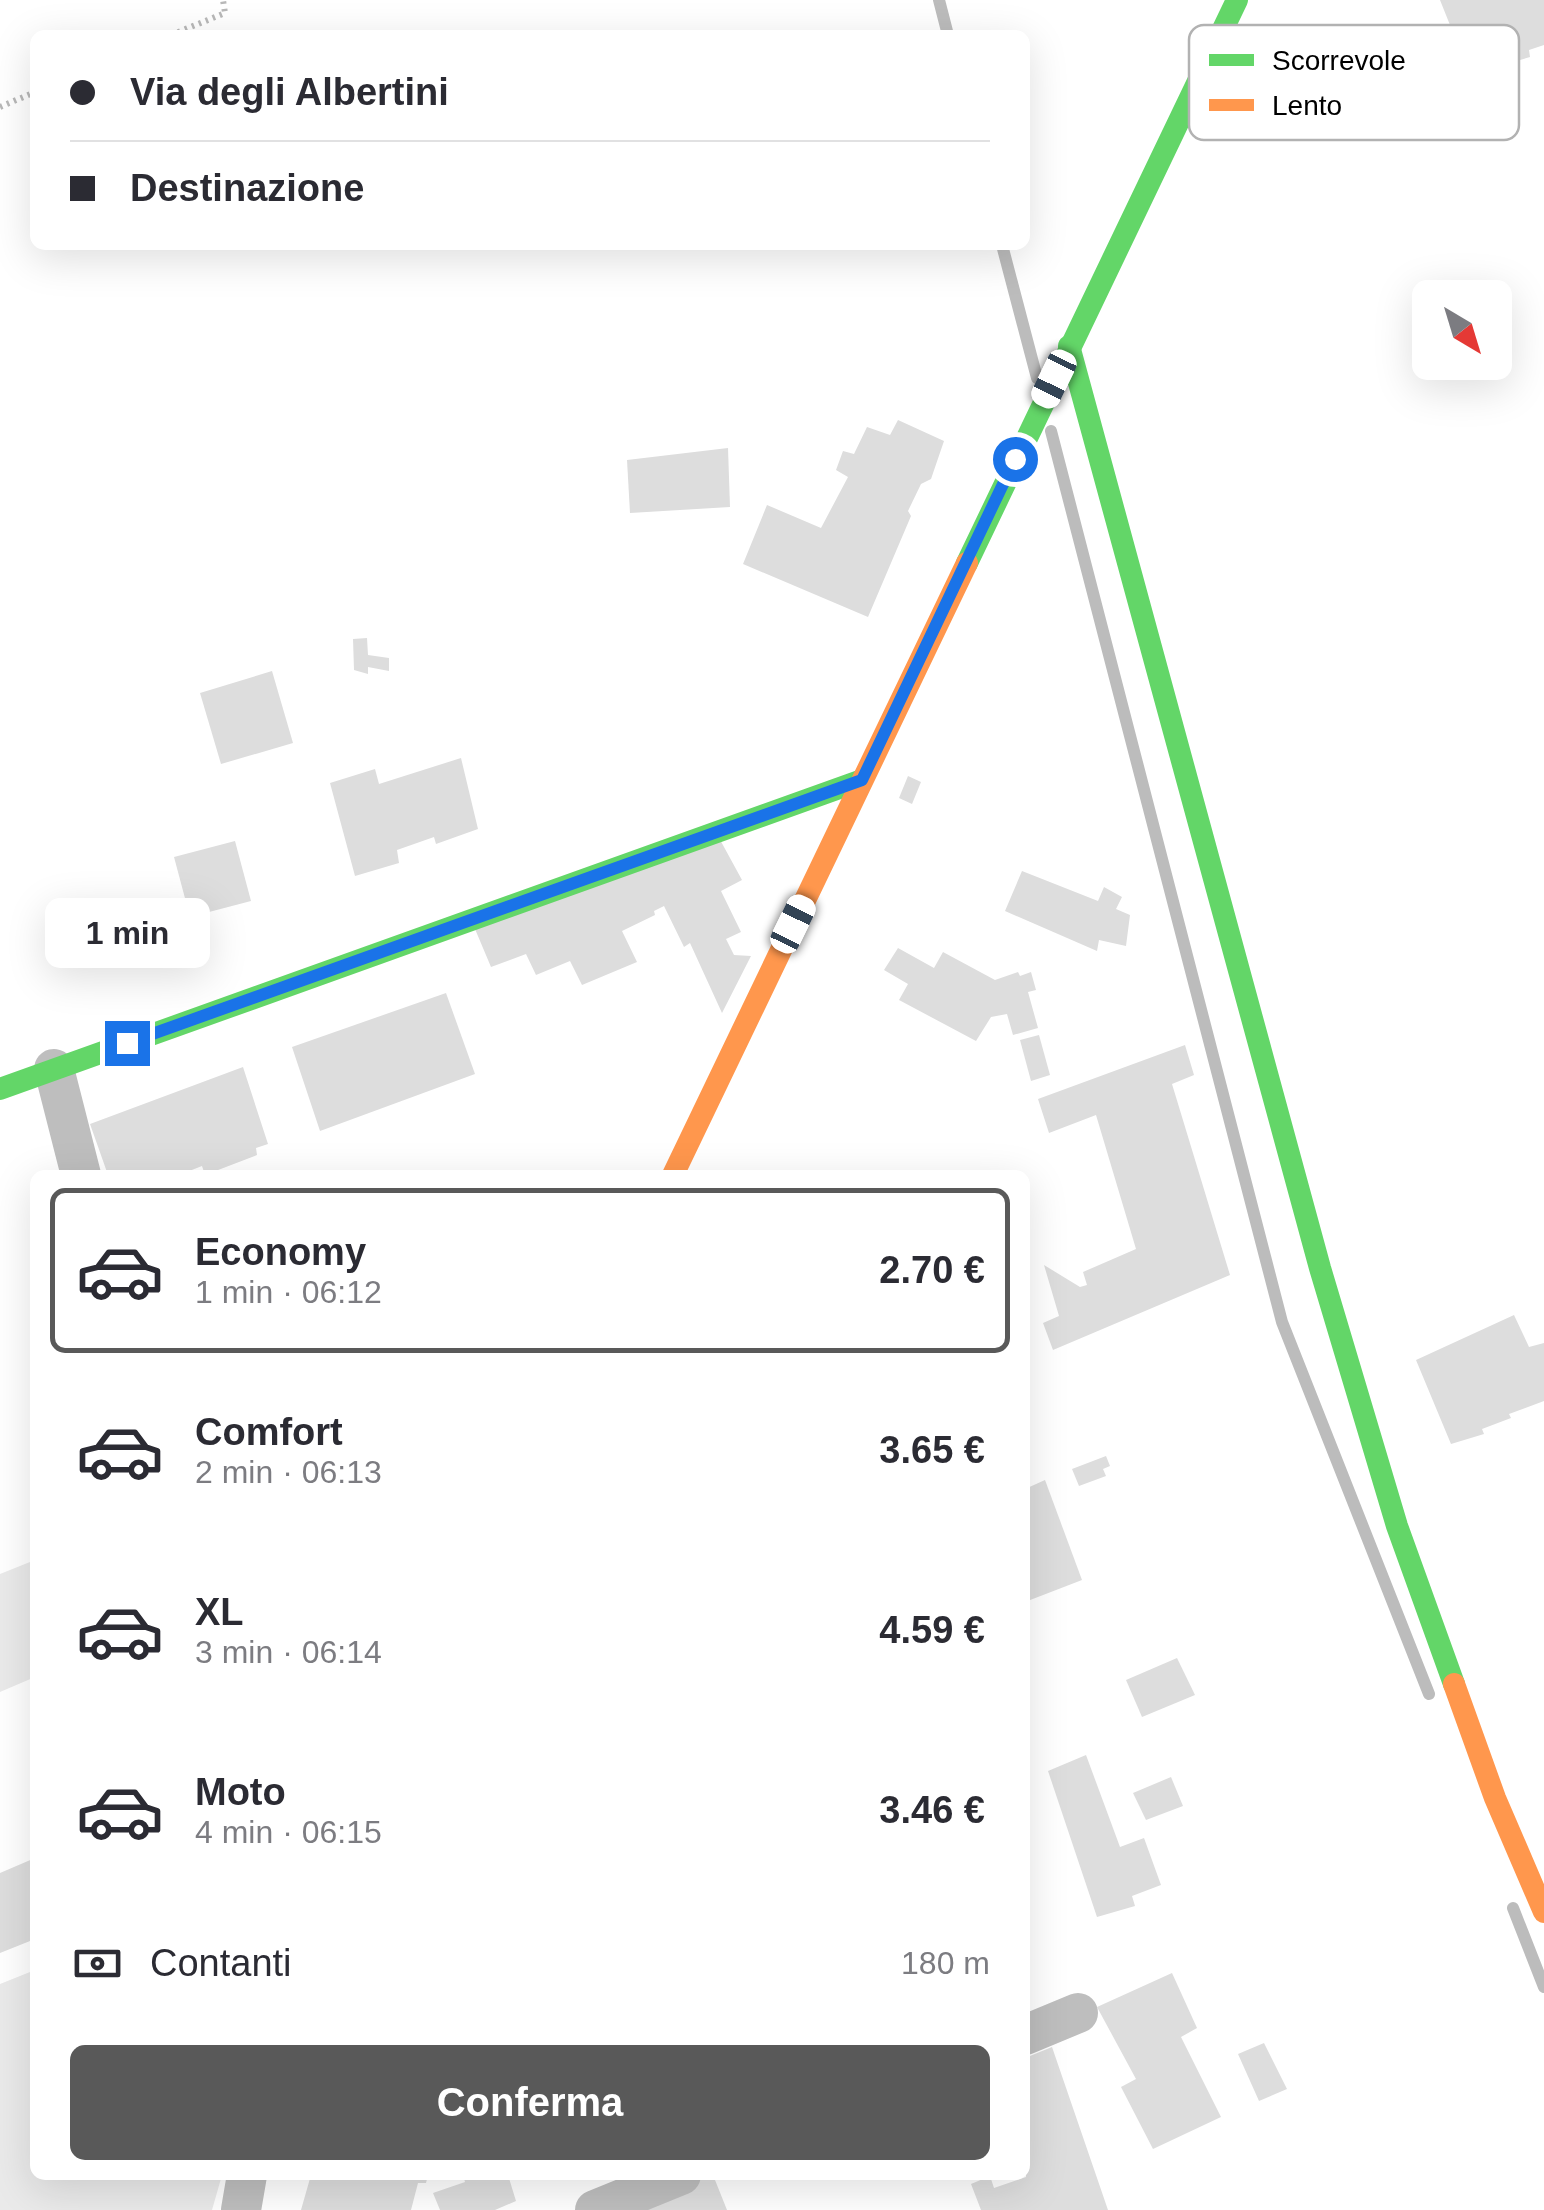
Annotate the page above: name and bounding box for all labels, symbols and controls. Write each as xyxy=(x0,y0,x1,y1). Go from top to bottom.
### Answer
legend xyxy=(1189,25,1519,140)
text: Scorrevole xyxy=(1272,45,1406,76)
text: Via degli Albertini xyxy=(130,71,449,113)
text: Lento xyxy=(1272,90,1342,121)
text: Destinazione xyxy=(130,167,364,209)
north arrow xyxy=(1412,280,1512,380)
map controls xyxy=(1412,280,1512,380)
car xyxy=(1027,345,1081,413)
route start xyxy=(993,437,1038,482)
car xyxy=(766,890,820,958)
callout: 1 min xyxy=(44,898,210,968)
text: 1 min xyxy=(86,915,169,951)
route end xyxy=(105,1021,150,1066)
icon: car xyxy=(75,1226,165,1316)
text: Economy xyxy=(195,1231,366,1273)
text: 2.70 € xyxy=(879,1249,985,1291)
text: 1 min · 06:12 xyxy=(195,1274,382,1310)
icon: car xyxy=(75,1406,165,1496)
text: Comfort xyxy=(195,1411,343,1453)
text: 3.65 € xyxy=(879,1429,985,1471)
text: 2 min · 06:13 xyxy=(195,1454,382,1490)
icon: car xyxy=(75,1586,165,1676)
text: XL xyxy=(195,1591,244,1633)
text: 4.59 € xyxy=(879,1609,985,1651)
text: 3 min · 06:14 xyxy=(195,1634,382,1670)
icon: car xyxy=(75,1766,165,1856)
text: Moto xyxy=(195,1771,286,1813)
text: 3.46 € xyxy=(879,1789,985,1831)
text: 4 min · 06:15 xyxy=(195,1814,382,1850)
icon: cash xyxy=(70,1936,125,1991)
text: Contanti xyxy=(150,1942,292,1984)
text: 180 m xyxy=(901,1945,990,1981)
button: Conferma xyxy=(70,2045,990,2160)

